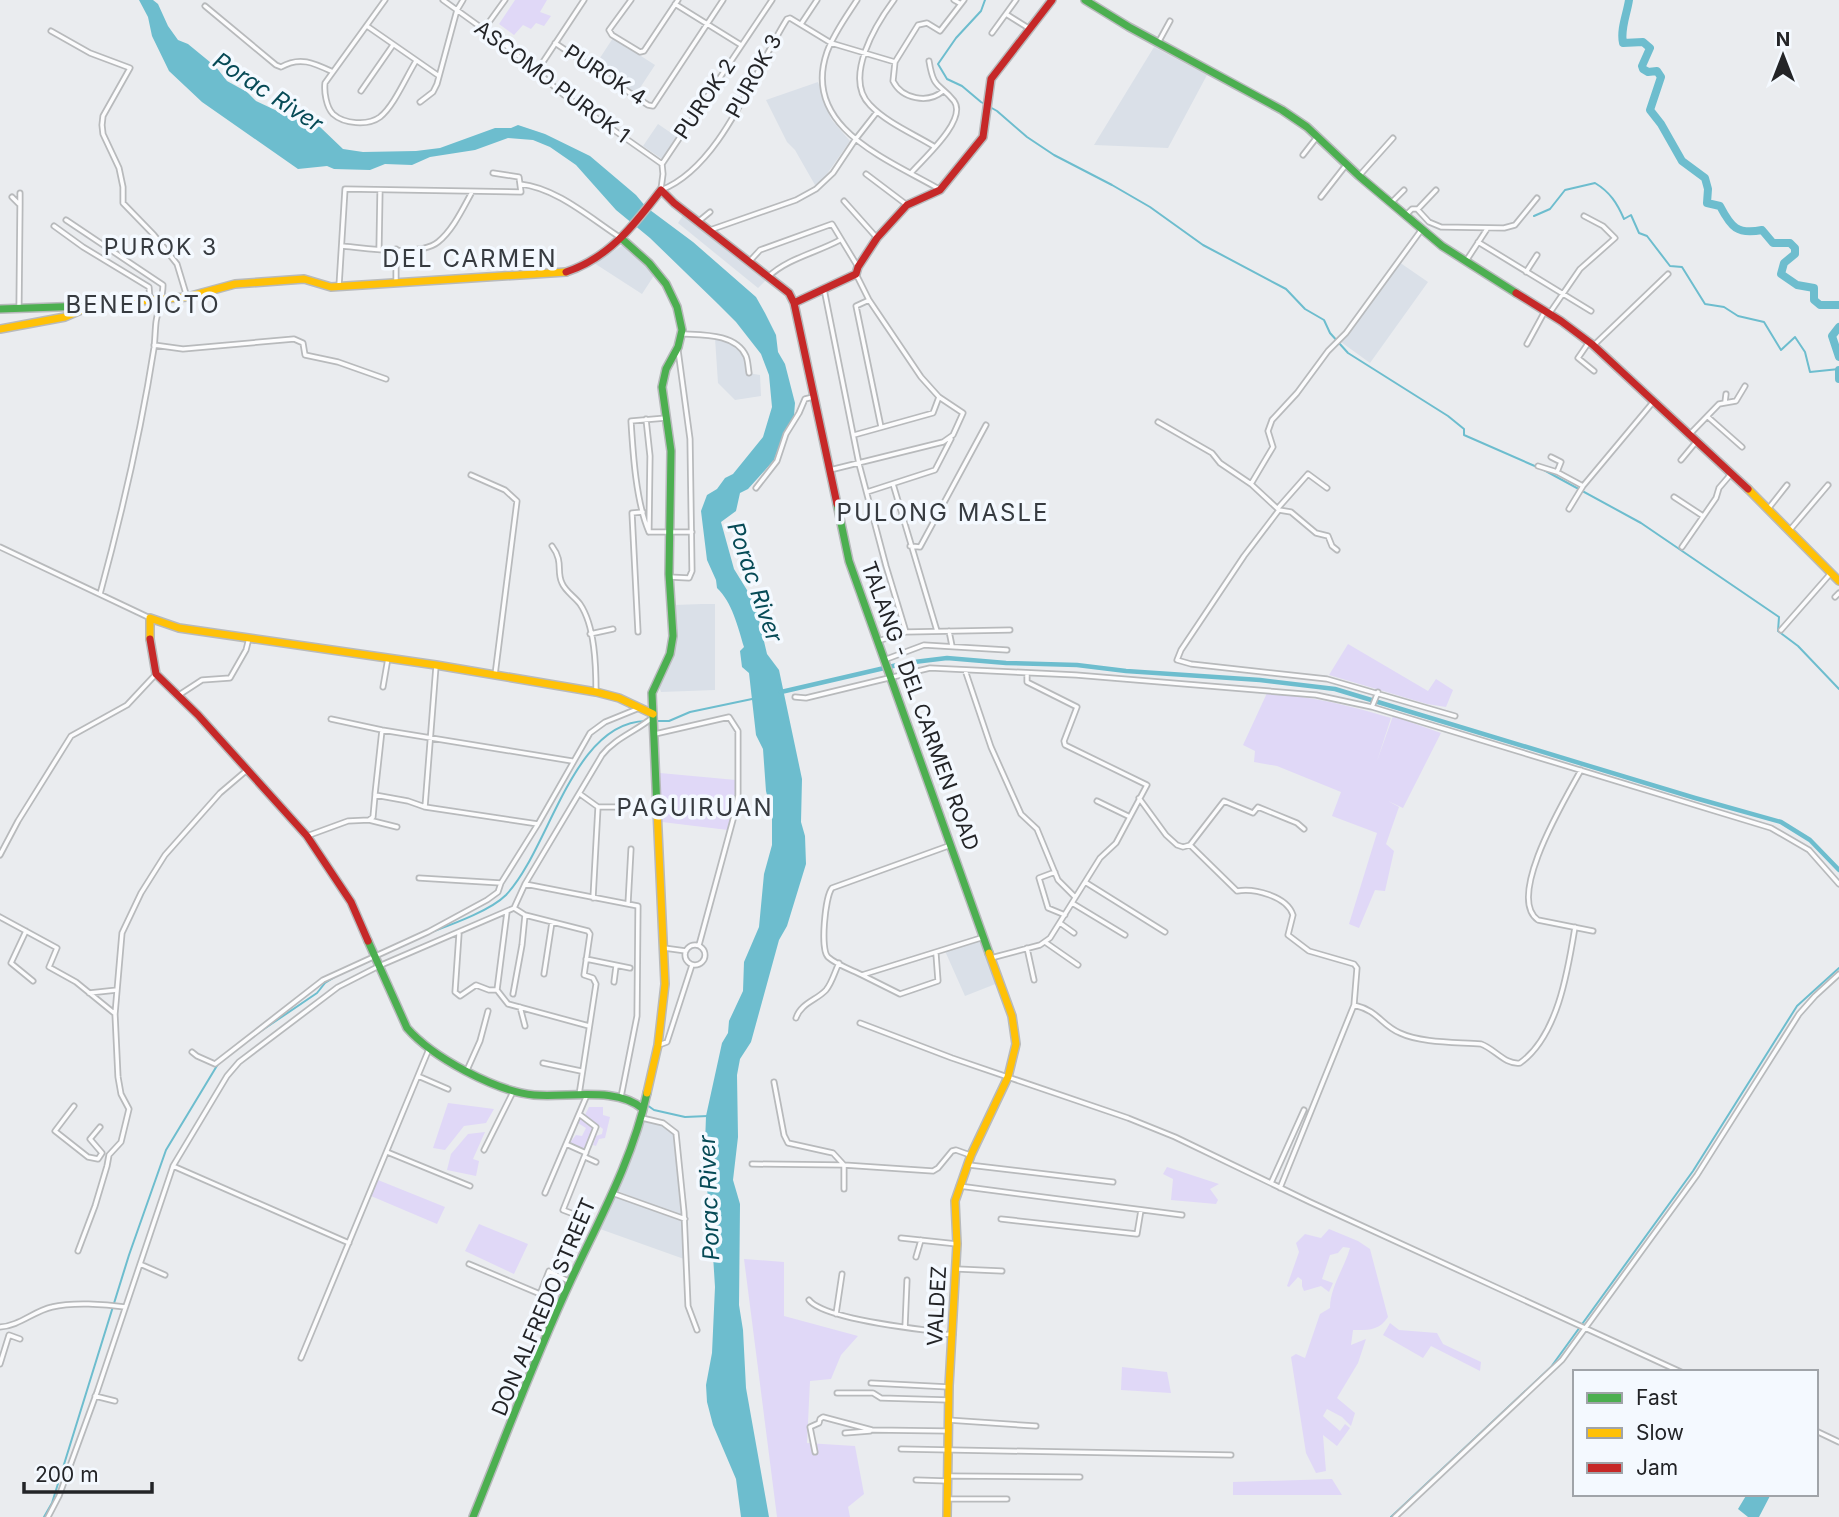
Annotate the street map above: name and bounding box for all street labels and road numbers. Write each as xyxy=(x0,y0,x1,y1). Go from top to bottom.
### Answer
street label: ASCOMO PUROK 1 xyxy=(470,15,635,148)
street label: PUROK 3 xyxy=(720,30,787,122)
street label: PUROK 4 xyxy=(560,39,651,110)
street label: PUROK 2 xyxy=(669,54,741,144)
street label: TALANG - DEL CARMEN ROAD xyxy=(856,558,985,854)
street label: DON ALFREDO STREET xyxy=(486,1194,601,1420)
street label: VALDEZ xyxy=(922,1265,951,1347)

